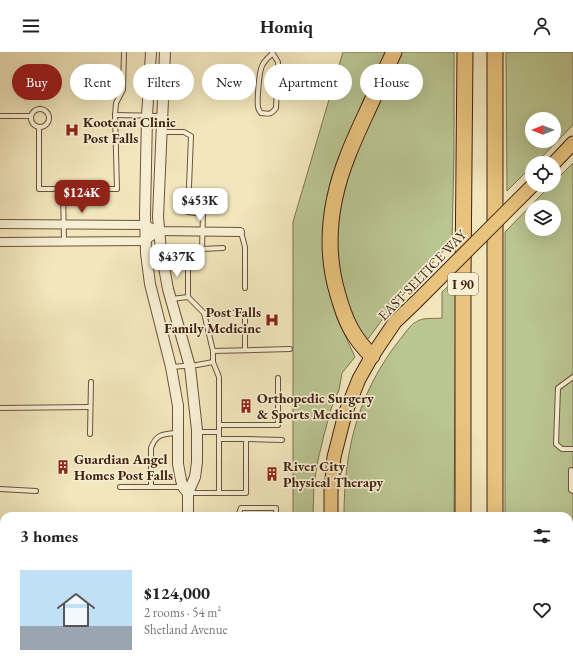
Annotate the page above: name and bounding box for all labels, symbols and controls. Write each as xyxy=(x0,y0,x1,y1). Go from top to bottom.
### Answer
icon: menu xyxy=(20,15,42,37)
text: Homiq xyxy=(260,15,313,38)
icon: person xyxy=(531,15,553,37)
chip: Buy xyxy=(12,64,62,100)
chip: Rent xyxy=(70,64,125,100)
chip: Filters xyxy=(133,64,194,100)
chip: New xyxy=(202,64,256,100)
chip: Apartment xyxy=(264,64,352,100)
chip: House xyxy=(360,64,423,100)
north arrow xyxy=(525,112,561,148)
map controls xyxy=(525,112,561,236)
place label: Kootenai Clinic Post Falls xyxy=(83,113,176,147)
hospital icon: Kootenai Clinic Post Falls xyxy=(64,122,80,138)
button: locate xyxy=(525,156,561,192)
pin: $124K xyxy=(54,180,110,214)
text: $124K xyxy=(64,184,100,201)
pin: $453K xyxy=(172,188,228,222)
text: $453K xyxy=(182,192,218,209)
button: layers xyxy=(525,200,561,236)
street label: EAST SELTICE WAY xyxy=(374,225,471,324)
pin: $437K xyxy=(149,244,205,278)
text: $437K xyxy=(159,248,195,265)
road number: I 90 xyxy=(448,273,478,295)
place label: Post Falls Family Medicine xyxy=(164,303,261,337)
hospital icon: Post Falls Family Medicine xyxy=(264,312,280,328)
place label: Orthopedic Surgery & Sports Medicine xyxy=(257,389,374,423)
building icon: Orthopedic Surgery & Sports Medicine xyxy=(238,398,254,414)
place label: Guardian Angel Homes Post Falls xyxy=(74,450,173,484)
place label: River City Physical Therapy xyxy=(283,457,384,491)
building icon: Guardian Angel Homes Post Falls xyxy=(55,459,71,475)
building icon: River City Physical Therapy xyxy=(264,466,280,482)
text: 3 homes xyxy=(20,525,78,547)
icon: filters xyxy=(531,525,553,547)
text: $124,000 xyxy=(144,582,210,604)
icon: home xyxy=(52,586,100,634)
icon: heart xyxy=(531,599,553,621)
text: 2 rooms · 54 m² xyxy=(144,604,221,621)
text: Shetland Avenue xyxy=(144,621,228,638)

